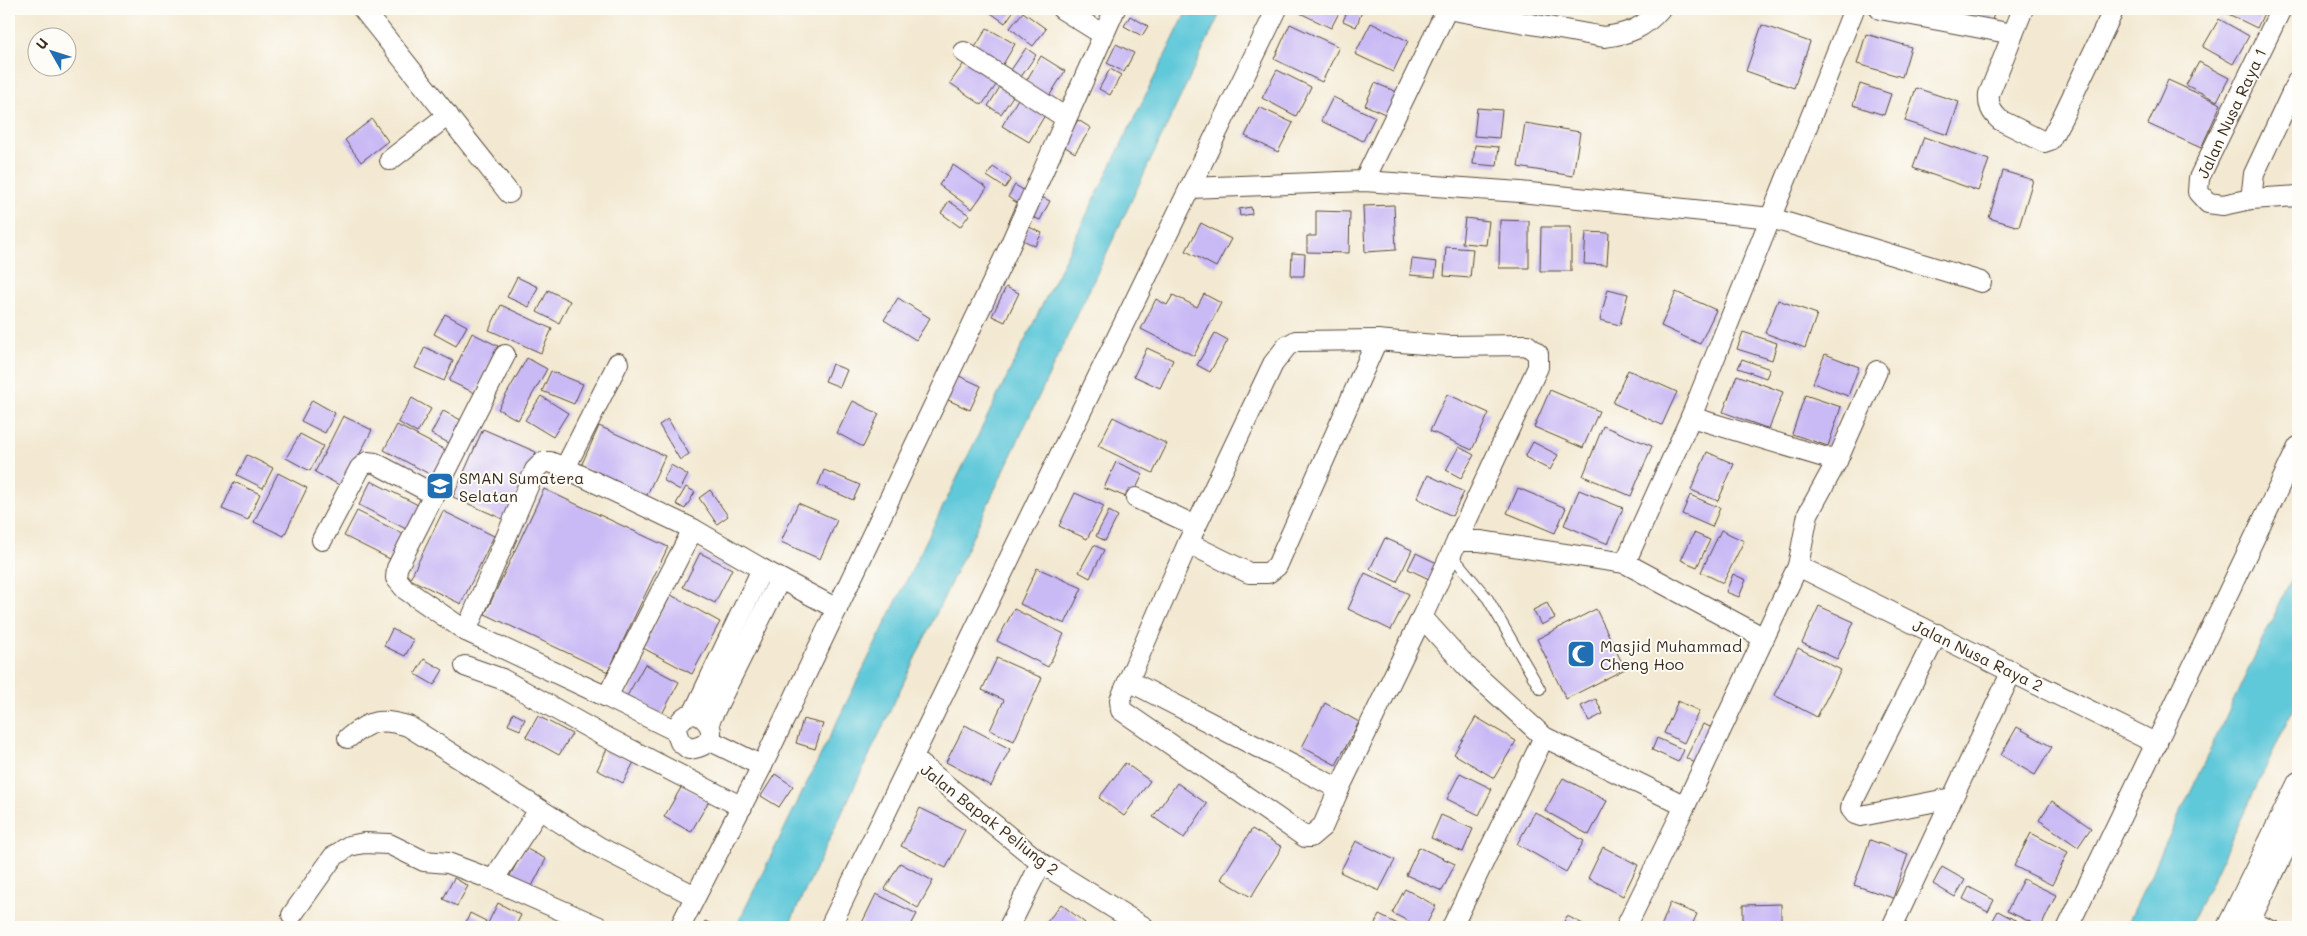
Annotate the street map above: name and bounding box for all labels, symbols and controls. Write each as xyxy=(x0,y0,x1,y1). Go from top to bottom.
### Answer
north arrow xyxy=(28,28,78,78)
text: U xyxy=(31,34,52,53)
street label: Jalan Nusa Raya 1 xyxy=(2192,45,2270,181)
place label: SMAN Sumatera Selatan xyxy=(459,467,584,506)
school or university icon: SMAN Sumatera Selatan xyxy=(425,471,455,501)
street label: Jalan Nusa Raya 2 xyxy=(1909,614,2047,696)
place label: Masjid Muhammad Cheng Hoo xyxy=(1600,635,1742,674)
mosque icon: Masjid Muhammad Cheng Hoo xyxy=(1566,639,1596,669)
street label: Jalan Bapak Peliung 2 xyxy=(917,759,1063,879)

